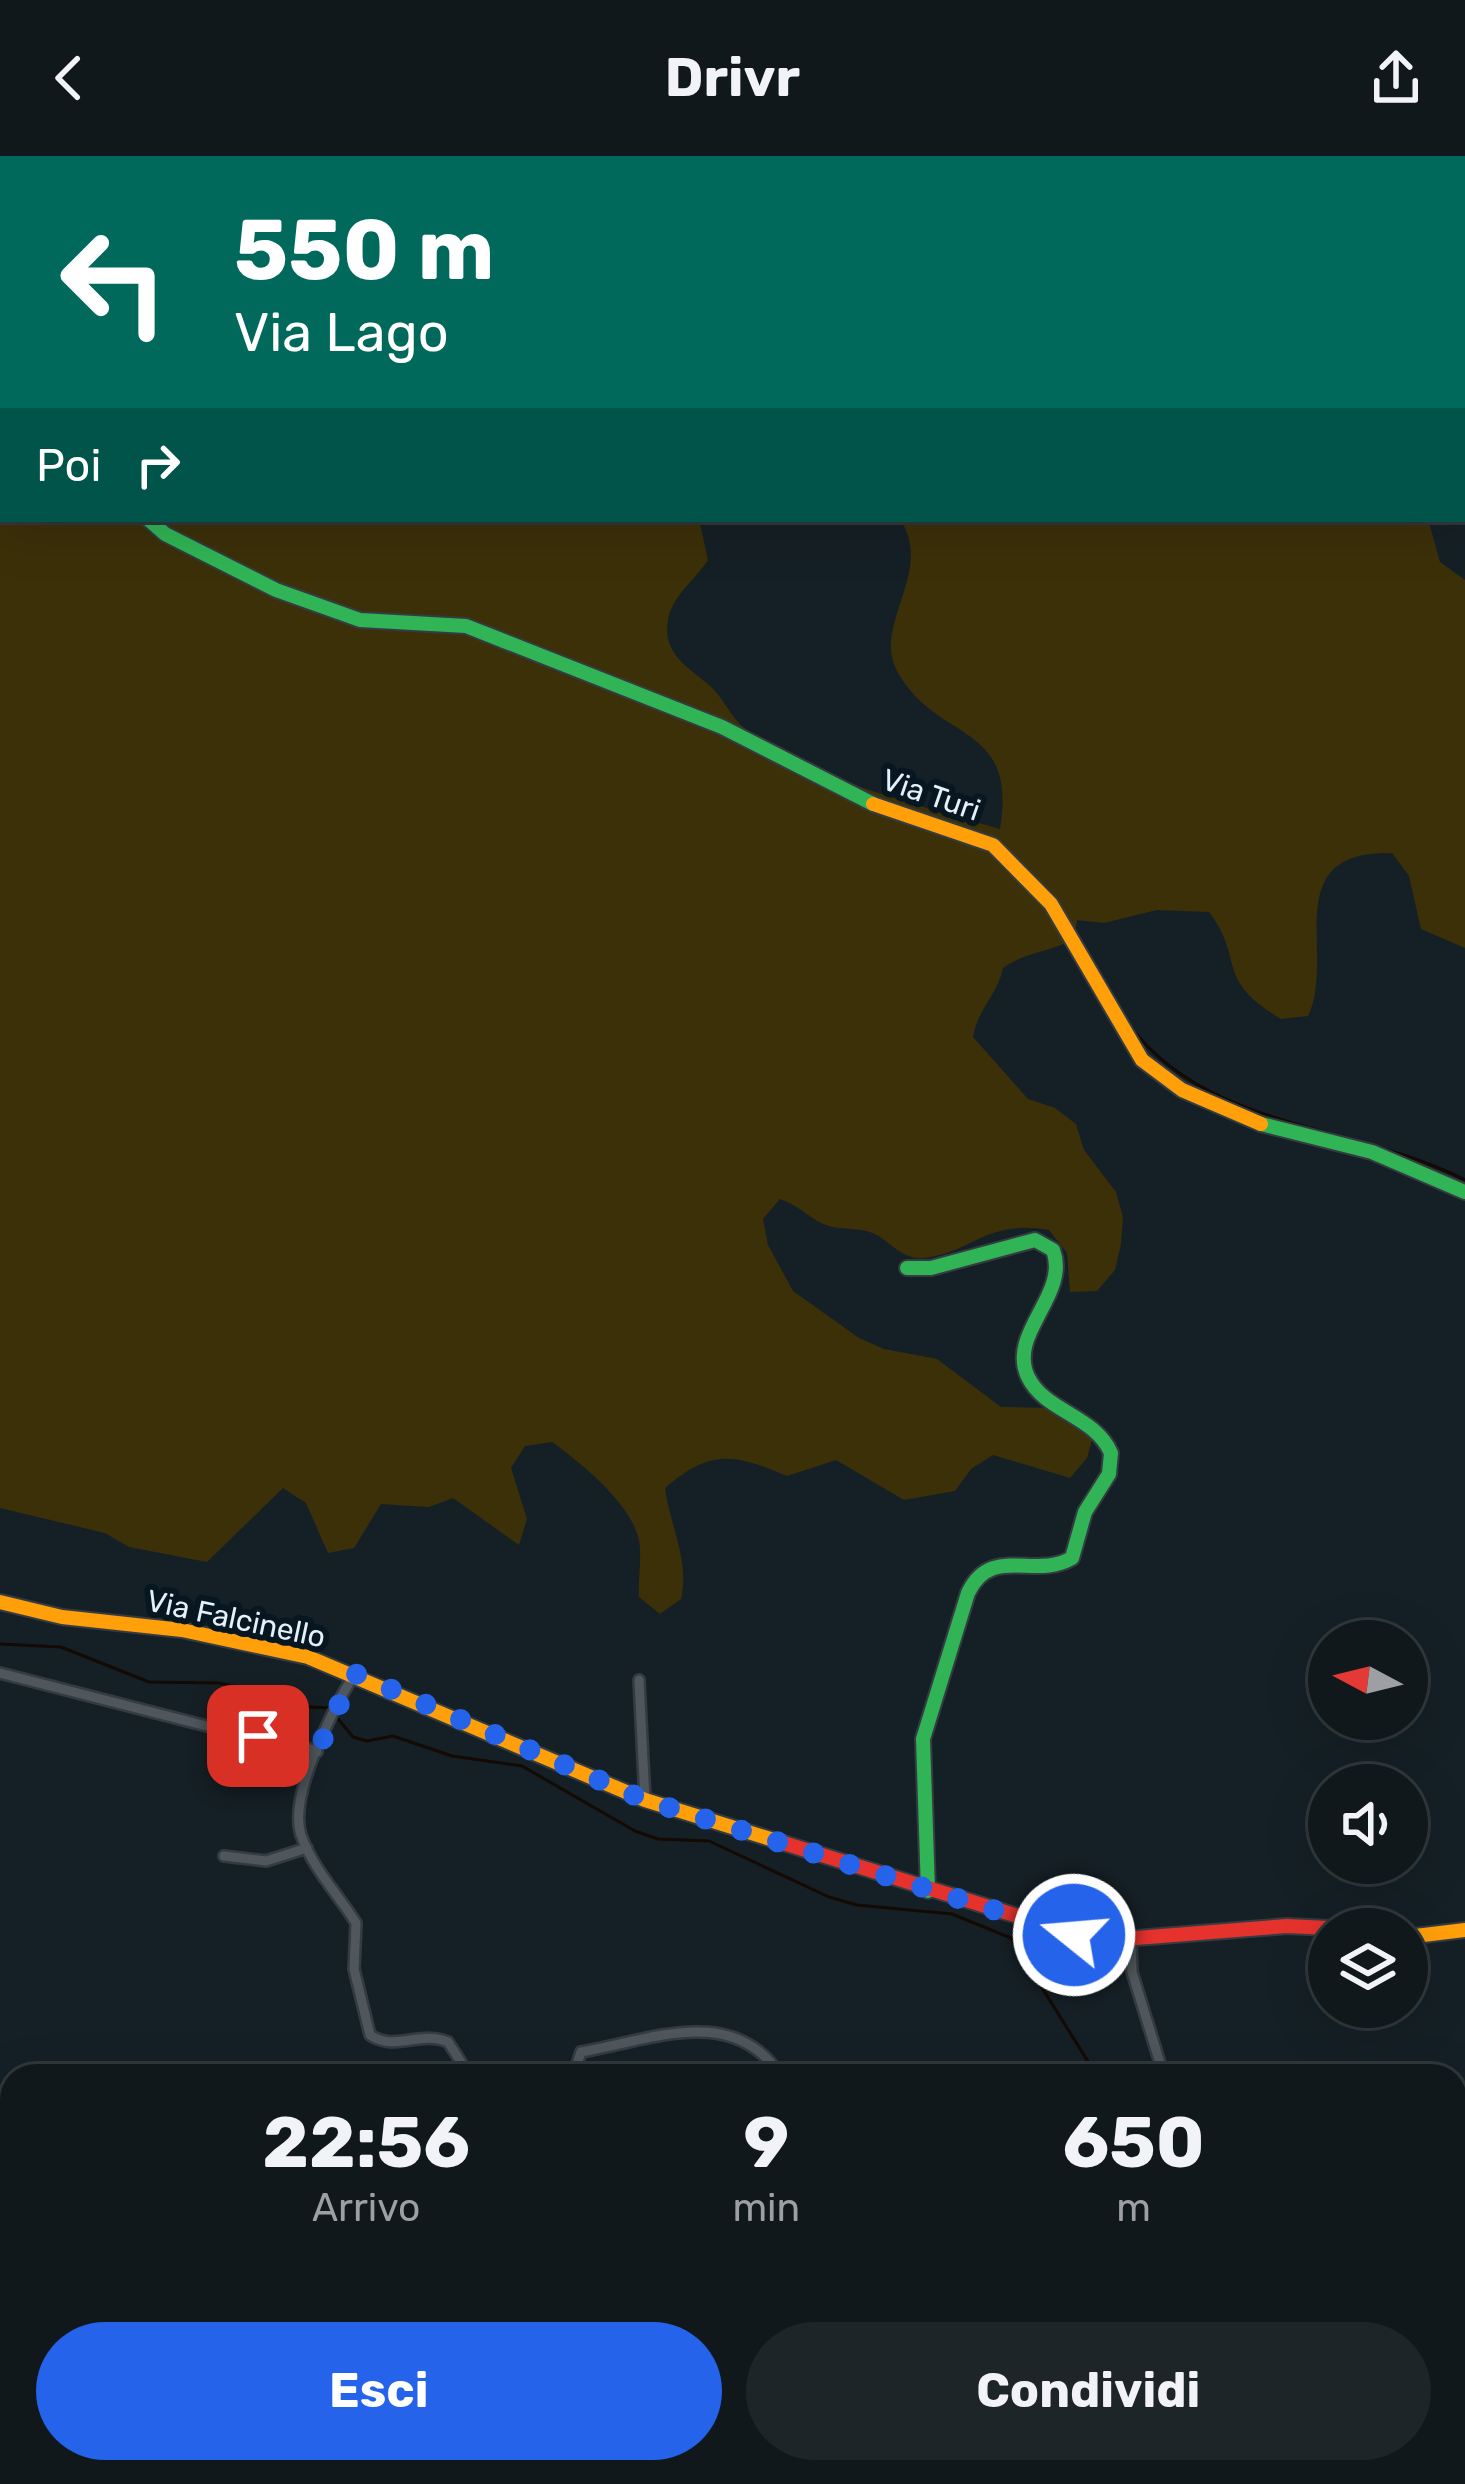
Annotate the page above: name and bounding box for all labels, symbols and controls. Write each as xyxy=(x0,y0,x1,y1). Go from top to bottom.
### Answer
icon: back xyxy=(36,45,102,111)
icon: share xyxy=(1363,45,1429,111)
text: Drivr xyxy=(665,46,800,110)
text: 550 m xyxy=(234,200,494,300)
icon: left xyxy=(36,204,192,360)
text: Via Lago xyxy=(234,301,449,365)
icon: right xyxy=(125,432,191,498)
text: Poi xyxy=(36,439,101,492)
street label: Via Turi xyxy=(877,761,985,829)
street label: Via Falcinello xyxy=(143,1582,329,1656)
north arrow xyxy=(1308,1620,1428,1740)
map controls xyxy=(1308,1620,1428,2028)
pin xyxy=(207,1685,309,1787)
icon: arrive xyxy=(225,1703,291,1769)
button: sound xyxy=(1308,1764,1428,1884)
position arrow xyxy=(1011,1872,1137,1998)
button: layers xyxy=(1308,1908,1428,2028)
text: 22:56 xyxy=(262,2100,470,2185)
text: 9 xyxy=(743,2100,789,2185)
text: 650 xyxy=(1062,2100,1205,2185)
text: Arrivo xyxy=(312,2185,420,2231)
text: min xyxy=(732,2185,800,2231)
text: m xyxy=(1116,2185,1151,2231)
button: Esci xyxy=(36,2322,722,2460)
button: Condividi xyxy=(746,2322,1431,2460)

